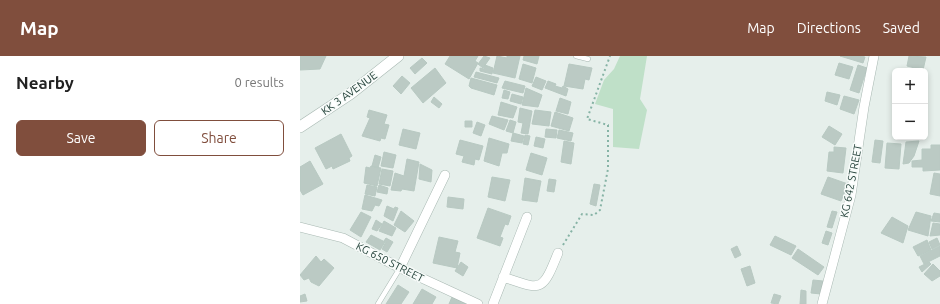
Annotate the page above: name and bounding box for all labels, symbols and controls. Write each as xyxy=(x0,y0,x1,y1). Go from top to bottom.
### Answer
text: Map xyxy=(20,17,59,39)
text: Map xyxy=(747,20,775,36)
text: Directions xyxy=(797,20,861,36)
text: Saved xyxy=(883,20,920,36)
map controls xyxy=(892,68,928,140)
button: + xyxy=(892,68,928,104)
street label: KK 3 AVENUE xyxy=(319,69,379,117)
text: Nearby xyxy=(16,73,74,92)
text: 0 results xyxy=(234,75,284,89)
button: − xyxy=(892,104,928,140)
button: Save xyxy=(16,120,146,156)
button: Share xyxy=(154,120,284,156)
street label: KG 642 STREET xyxy=(838,143,864,219)
street label: KG 650 STREET xyxy=(354,240,426,284)

